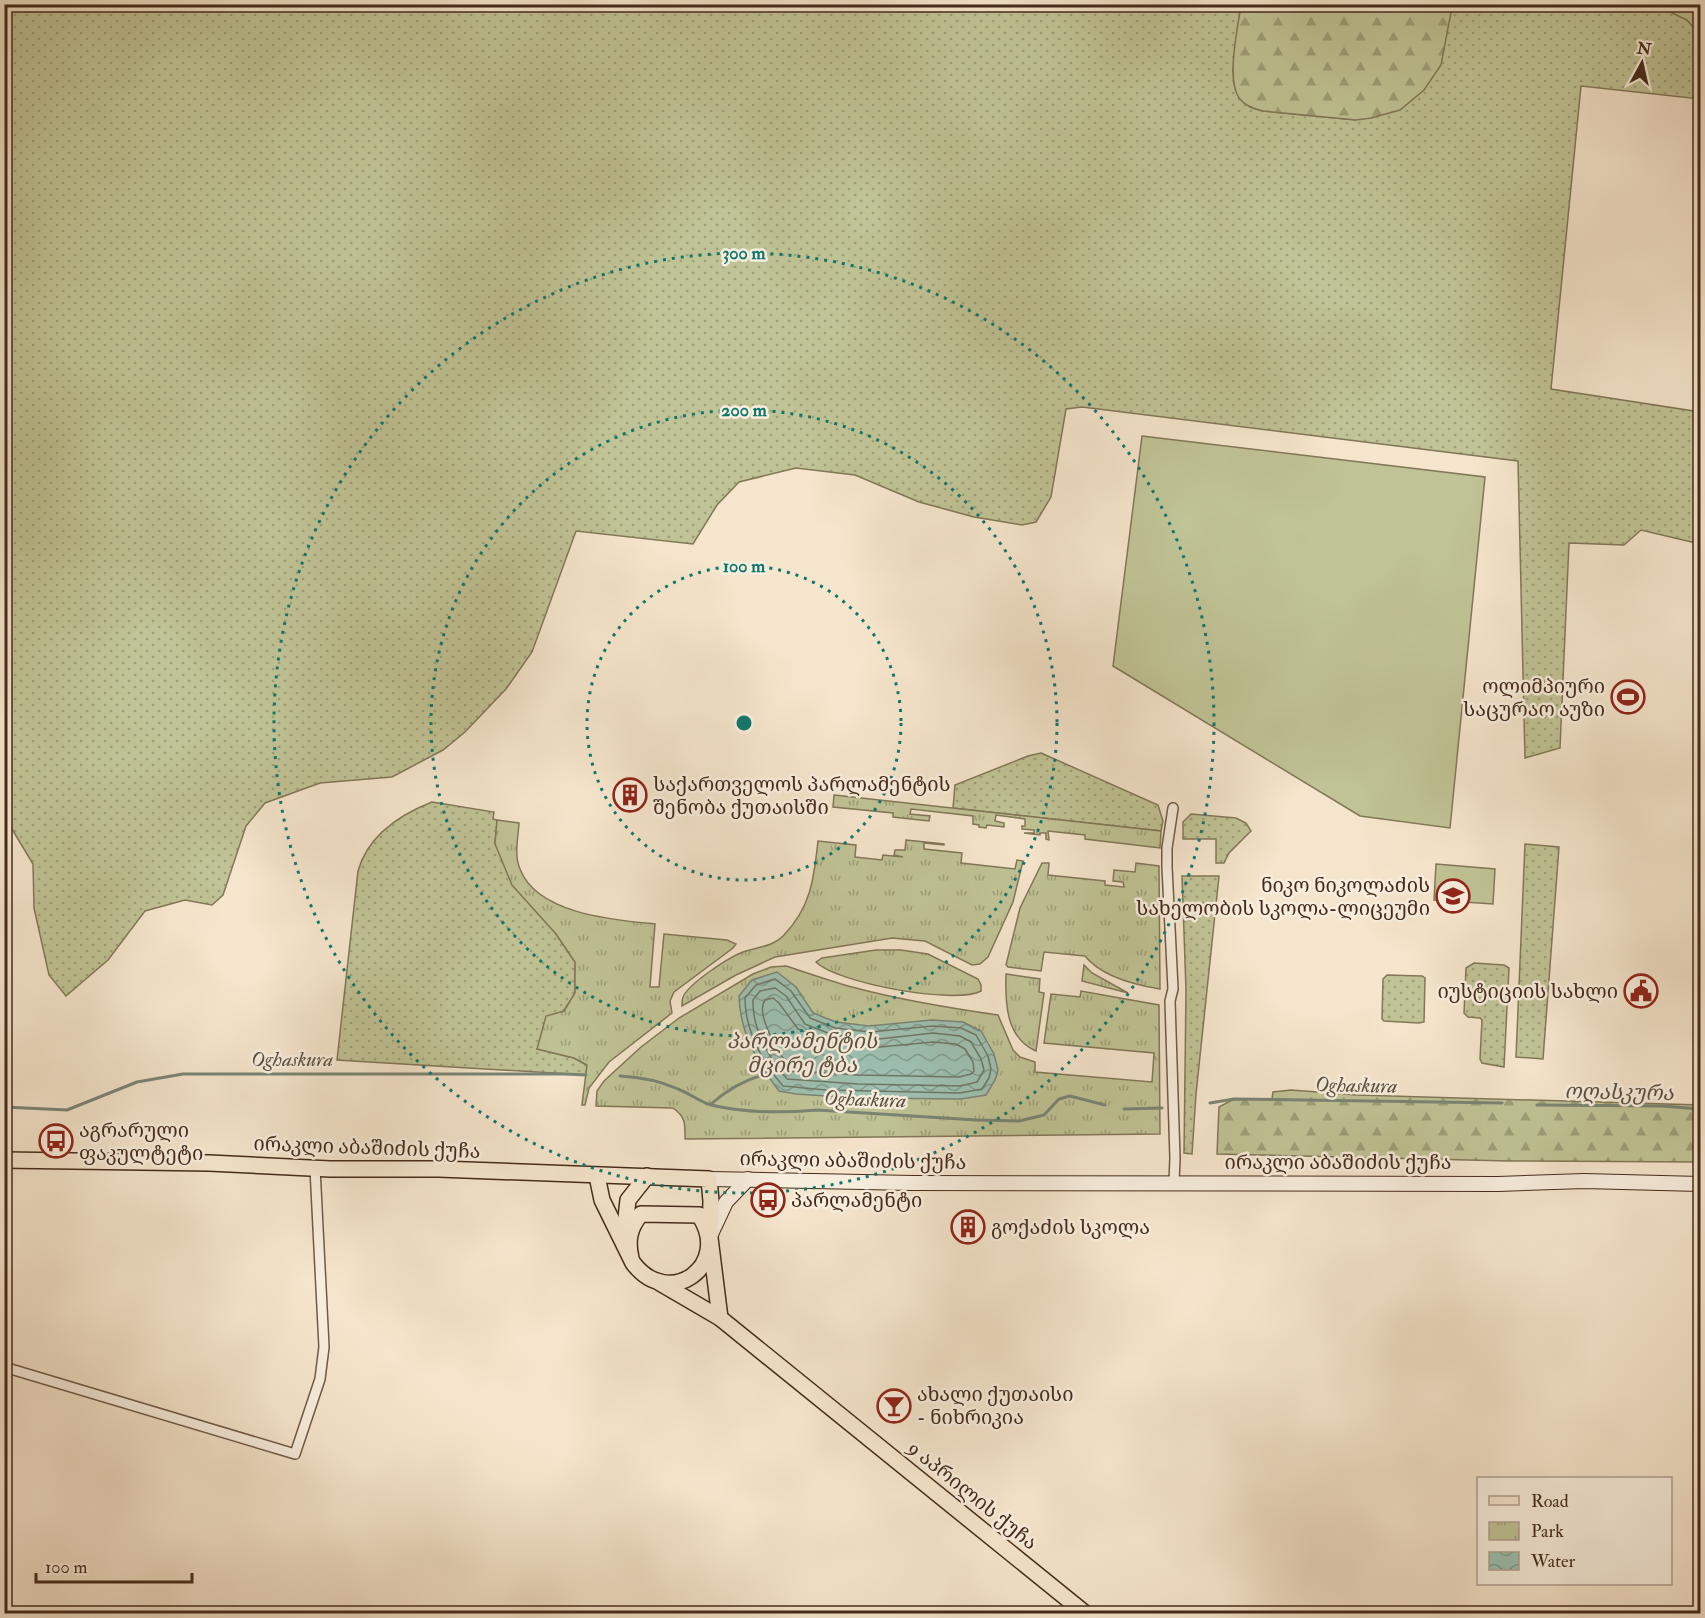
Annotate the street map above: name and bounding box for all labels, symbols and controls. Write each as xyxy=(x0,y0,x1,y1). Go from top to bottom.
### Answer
north arrow xyxy=(1612,33,1672,93)
text: N xyxy=(1634,38,1653,60)
text: 300 m xyxy=(722,242,767,265)
text: 200 m xyxy=(721,399,768,422)
text: 100 m xyxy=(723,555,766,578)
place label: ოლიმპიური საცურაო აუზი xyxy=(1463,674,1605,722)
sports icon: ოლიმპიური საცურაო აუზი xyxy=(1610,679,1646,715)
centre of rings xyxy=(734,713,754,733)
place label: საქართველოს პარლამენტის შენობა ქუთაისში xyxy=(653,772,951,820)
building icon: საქართველოს პარლამენტის შენობა ქუთაისში xyxy=(612,777,648,813)
place label: ნიკო ნიკოლაძის სახელობის სკოლა-ლიცეუმი xyxy=(1136,873,1430,921)
school or university icon: ნიკო ნიკოლაძის სახელობის სკოლა-ლიცეუმი xyxy=(1435,878,1471,914)
public building icon: იუსტიციის სახლი xyxy=(1623,973,1659,1009)
place label: იუსტიციის სახლი xyxy=(1437,979,1618,1004)
water label: პარლამენტის მცირე ტბა xyxy=(727,1028,878,1079)
water label: Oghaskura xyxy=(251,1046,334,1073)
water label: Oghaskura xyxy=(1315,1071,1398,1100)
water label: ოღასკურა xyxy=(1564,1078,1675,1107)
water label: Oghaskura xyxy=(823,1085,907,1114)
place label: აგრარული ფაკულტეტი xyxy=(79,1118,203,1166)
bus stop icon: აგრარული ფაკულტეტი xyxy=(38,1123,74,1159)
street label: ირაკლი აბაშიძის ქუჩა xyxy=(253,1131,481,1164)
street label: ირაკლი აბაშიძის ქუჩა xyxy=(739,1146,967,1175)
street label: ირაკლი აბაშიძის ქუჩა xyxy=(1225,1150,1451,1175)
bus stop icon: პარლამენტი xyxy=(750,1182,786,1218)
place label: პარლამენტი xyxy=(791,1188,922,1213)
building icon: გოქაძის სკოლა xyxy=(950,1209,986,1245)
place label: გოქაძის სკოლა xyxy=(991,1215,1150,1240)
place label: ახალი ქუთაისი - ნიხრიკია xyxy=(917,1382,1074,1430)
bar icon: ახალი ქუთაისი - ნიხრიკია xyxy=(876,1388,912,1424)
street label: 9 აპრილის ქუჩა xyxy=(901,1434,1042,1555)
legend xyxy=(1477,1477,1672,1585)
text: Road xyxy=(1531,1490,1569,1513)
text: Park xyxy=(1531,1520,1564,1543)
scale bar xyxy=(36,1546,192,1584)
text: Water xyxy=(1530,1550,1575,1573)
text: 100 m xyxy=(45,1556,88,1579)

